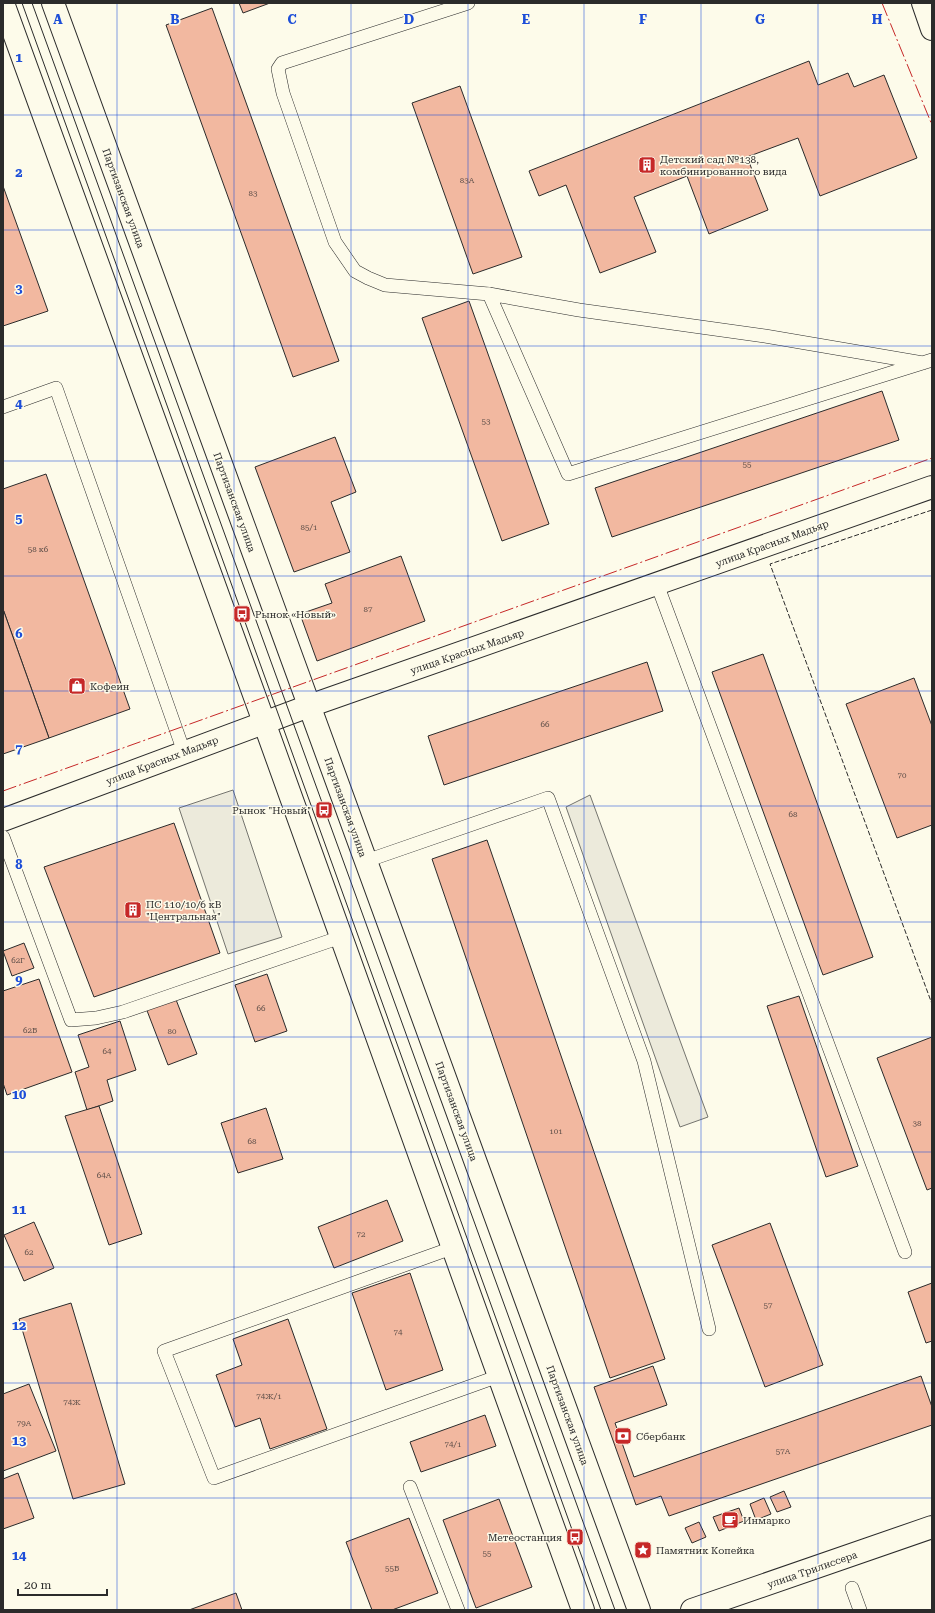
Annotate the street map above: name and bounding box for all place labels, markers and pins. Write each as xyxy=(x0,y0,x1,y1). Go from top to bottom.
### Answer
place label: Детский сад №138, комбинированного вида xyxy=(660,154,788,177)
building icon: Детский сад №138, комбинированного вида xyxy=(637,155,657,175)
bus stop icon: Рынок «Новый» xyxy=(232,604,252,624)
place label: Рынок «Новый» xyxy=(255,609,336,620)
shop icon: Кофеин xyxy=(67,676,87,696)
place label: Кофеин xyxy=(90,681,130,692)
bus stop icon: Рынок "Новый" xyxy=(314,800,334,820)
place label: Рынок "Новый" xyxy=(232,805,311,816)
place label: ПС 110/10/6 кВ "Центральная" xyxy=(146,899,222,922)
building icon: ПС 110/10/6 кВ "Центральная" xyxy=(123,900,143,920)
bank icon: Сбербанк xyxy=(613,1426,633,1446)
place label: Сбербанк xyxy=(636,1431,686,1442)
cafe icon: Инмарко xyxy=(720,1510,740,1530)
place label: Инмарко xyxy=(743,1515,790,1526)
bus stop icon: Метеостанция xyxy=(565,1527,585,1547)
place label: Метеостанция xyxy=(488,1532,562,1543)
place icon: Памятник Копейка xyxy=(633,1540,653,1560)
place label: Памятник Копейка xyxy=(656,1545,755,1556)

